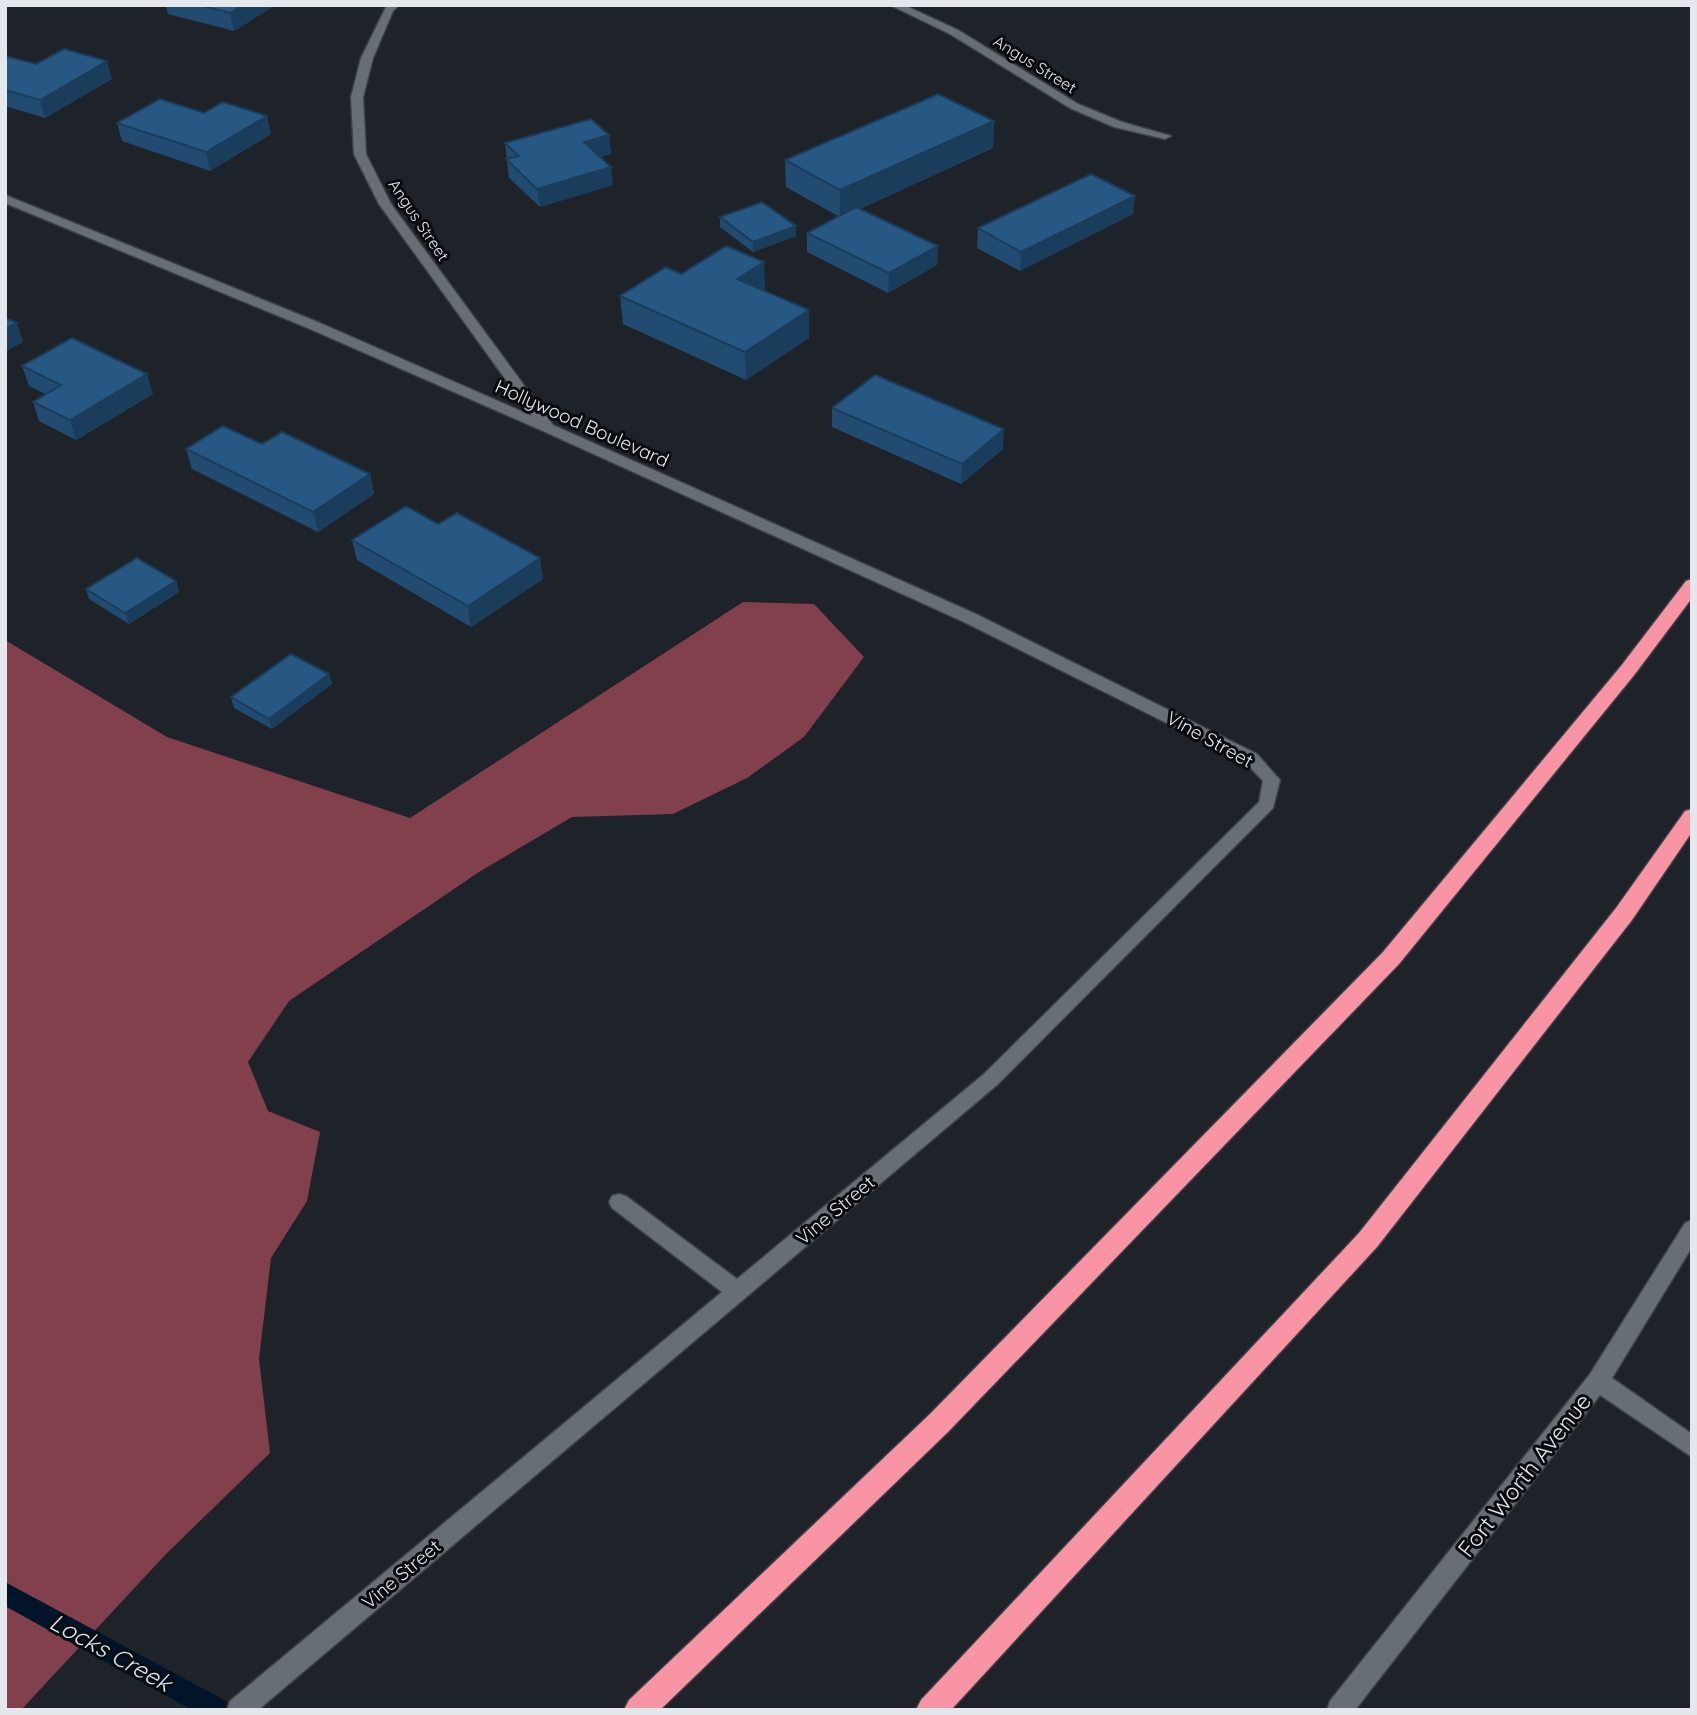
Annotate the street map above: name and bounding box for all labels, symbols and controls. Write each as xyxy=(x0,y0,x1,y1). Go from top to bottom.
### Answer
street label: Angus Street xyxy=(990,31,1080,97)
street label: Angus Street xyxy=(384,175,454,265)
street label: Hollywood Boulevard xyxy=(491,374,673,472)
street label: Vine Street xyxy=(1162,705,1258,773)
street label: Vine Street xyxy=(791,1170,879,1250)
street label: Fort Worth Avenue xyxy=(1451,1387,1597,1563)
street label: Vine Street xyxy=(357,1534,445,1614)
water label: Locks Creek xyxy=(45,1606,179,1699)

